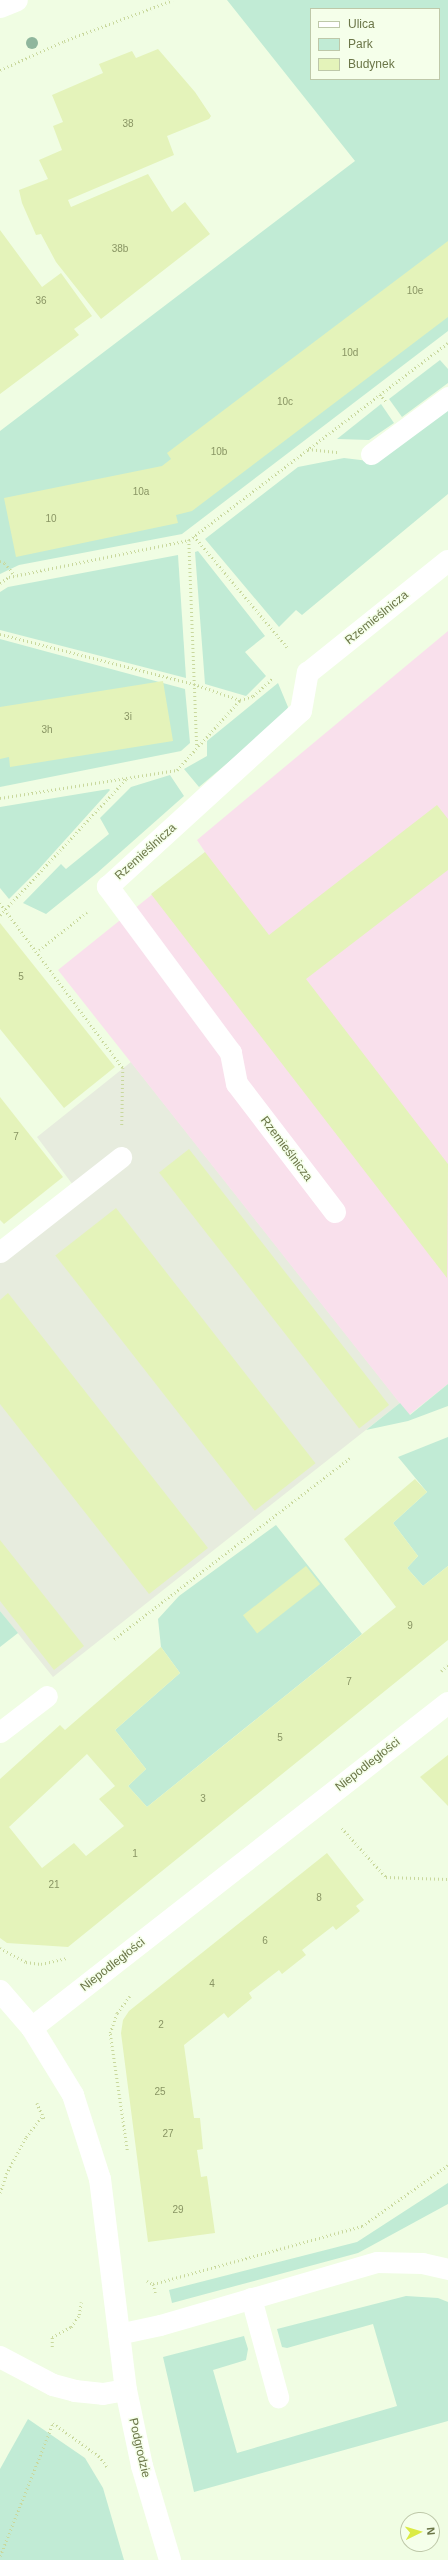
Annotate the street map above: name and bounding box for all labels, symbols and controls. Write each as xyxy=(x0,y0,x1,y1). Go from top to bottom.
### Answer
legend xyxy=(310,8,440,80)
text: Ulica xyxy=(348,17,375,31)
text: Park xyxy=(348,37,373,51)
text: Budynek xyxy=(348,57,395,71)
house number: 38 xyxy=(122,118,134,130)
house number: 38b xyxy=(112,243,128,255)
house number: 10e xyxy=(407,285,423,297)
house number: 36 xyxy=(35,295,47,307)
house number: 10d xyxy=(342,347,358,359)
house number: 10c xyxy=(277,396,293,408)
house number: 10b xyxy=(211,446,227,458)
house number: 10a xyxy=(133,486,149,498)
house number: 10 xyxy=(45,513,57,525)
street label: Rzemieślnicza xyxy=(342,588,412,648)
house number: 3i xyxy=(124,711,132,723)
house number: 3h xyxy=(41,724,53,736)
street label: Rzemieślnicza xyxy=(112,821,180,883)
house number: 5 xyxy=(18,971,24,983)
street label: Rzemieślnicza xyxy=(257,1114,315,1184)
house number: 7 xyxy=(13,1131,19,1143)
house number: 9 xyxy=(407,1620,413,1632)
house number: 7 xyxy=(346,1676,352,1688)
house number: 5 xyxy=(277,1732,283,1744)
street label: Niepodległości xyxy=(333,1735,403,1795)
house number: 3 xyxy=(200,1793,206,1805)
house number: 1 xyxy=(132,1848,138,1860)
house number: 21 xyxy=(48,1879,60,1891)
house number: 8 xyxy=(316,1892,322,1904)
street label: Niepodległości xyxy=(78,1935,148,1995)
house number: 6 xyxy=(262,1935,268,1947)
house number: 4 xyxy=(209,1978,215,1990)
house number: 2 xyxy=(158,2019,164,2031)
house number: 25 xyxy=(154,2086,166,2098)
house number: 27 xyxy=(162,2128,174,2140)
house number: 29 xyxy=(172,2204,184,2216)
street label: Podgrodzie xyxy=(125,2417,153,2479)
north arrow xyxy=(400,2512,440,2552)
text: N xyxy=(425,2527,437,2536)

